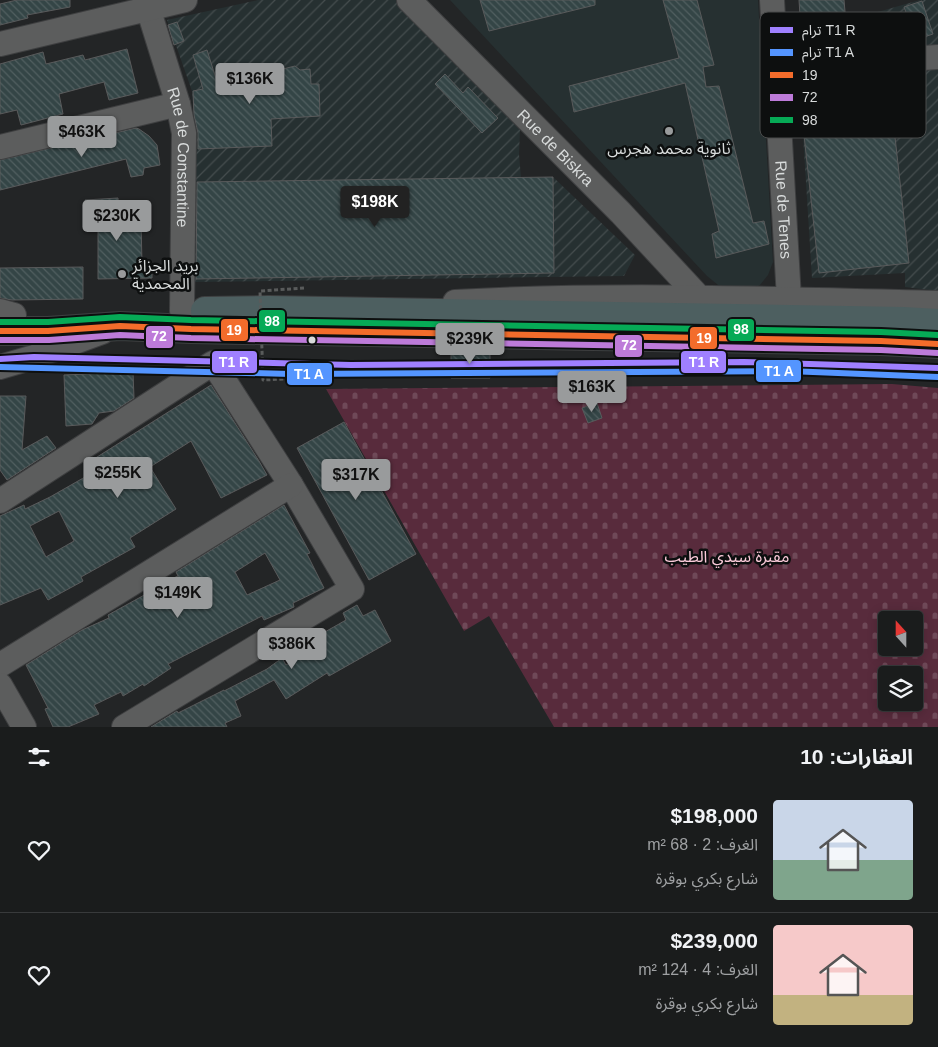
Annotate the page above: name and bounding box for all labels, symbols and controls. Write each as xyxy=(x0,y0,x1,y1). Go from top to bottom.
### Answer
legend xyxy=(760,12,926,138)
text: ترام T1 R xyxy=(802,22,856,41)
text: ترام T1 A xyxy=(802,44,855,63)
pin: $136K xyxy=(215,62,285,105)
text: 19 xyxy=(802,67,818,83)
text: $136K xyxy=(226,70,274,87)
street label: Rue de Constantine xyxy=(165,85,193,228)
text: 72 xyxy=(802,89,818,105)
street label: Rue de Biskra xyxy=(514,106,597,189)
text: 98 xyxy=(802,112,818,128)
pin: $463K xyxy=(47,116,117,158)
text: $463K xyxy=(58,123,106,140)
marker: ثانوية محمد هجرس xyxy=(663,125,675,137)
place label: ثانوية محمد هجرس xyxy=(607,140,731,158)
street label: Rue de Tenes xyxy=(773,160,795,259)
pin: $198K xyxy=(340,186,410,228)
text: $198K xyxy=(351,193,399,210)
pin: $230K xyxy=(82,200,152,242)
text: $230K xyxy=(93,207,141,224)
place label: بريد الجزائر المحمدية xyxy=(131,257,198,292)
marker: بريد الجزائر المحمدية xyxy=(116,268,128,280)
line badge: 98 xyxy=(258,309,286,333)
text: 98 xyxy=(264,313,280,329)
line badge: 19 xyxy=(220,318,249,342)
line badge: 98 xyxy=(727,318,755,342)
text: 98 xyxy=(733,321,749,337)
text: 19 xyxy=(226,322,242,338)
pin: $239K xyxy=(435,322,505,365)
line badge: 72 xyxy=(145,325,174,349)
line badge: 19 xyxy=(689,326,718,350)
text: 72 xyxy=(151,328,167,344)
text: $239K xyxy=(446,330,494,347)
text: 19 xyxy=(696,330,712,346)
line badge: 72 xyxy=(614,334,643,358)
unlabelled marker xyxy=(307,335,317,345)
text: 72 xyxy=(621,337,637,353)
line badge: T1 R xyxy=(211,350,258,374)
line badge: T1 R xyxy=(680,350,727,374)
text: T1 R xyxy=(219,354,249,370)
text: T1 R xyxy=(689,354,719,370)
line badge: T1 A xyxy=(755,359,802,383)
line badge: T1 A xyxy=(286,362,333,386)
text: T1 A xyxy=(764,363,794,379)
text: T1 A xyxy=(294,366,324,382)
pin: $163K xyxy=(557,370,627,413)
text: $163K xyxy=(568,378,616,395)
pin: $255K xyxy=(83,456,153,499)
pin: $317K xyxy=(321,458,391,501)
text: $255K xyxy=(94,464,142,481)
text: $317K xyxy=(332,466,380,483)
park label: مقبرة سيدي الطيب xyxy=(665,548,789,568)
pin: $149K xyxy=(143,576,213,619)
text: $149K xyxy=(154,584,202,601)
north arrow xyxy=(878,611,922,656)
map controls xyxy=(878,611,923,711)
pin: $386K xyxy=(257,628,327,670)
text: $386K xyxy=(268,635,316,652)
button: layers xyxy=(878,666,923,711)
icon: filters xyxy=(25,743,53,771)
text: العقارات: 10 xyxy=(800,745,913,768)
text: $198,000 xyxy=(670,804,758,827)
icon: home xyxy=(813,820,873,880)
icon: heart xyxy=(25,836,53,864)
text: الغرف: 2 · 68 m² xyxy=(647,836,758,853)
text: شارع بكري بوقرة xyxy=(656,870,758,887)
text: $239,000 xyxy=(670,929,758,952)
icon: home xyxy=(813,945,873,1005)
icon: heart xyxy=(25,961,53,989)
text: الغرف: 4 · 124 m² xyxy=(638,961,758,978)
text: شارع بكري بوقرة xyxy=(656,995,758,1012)

